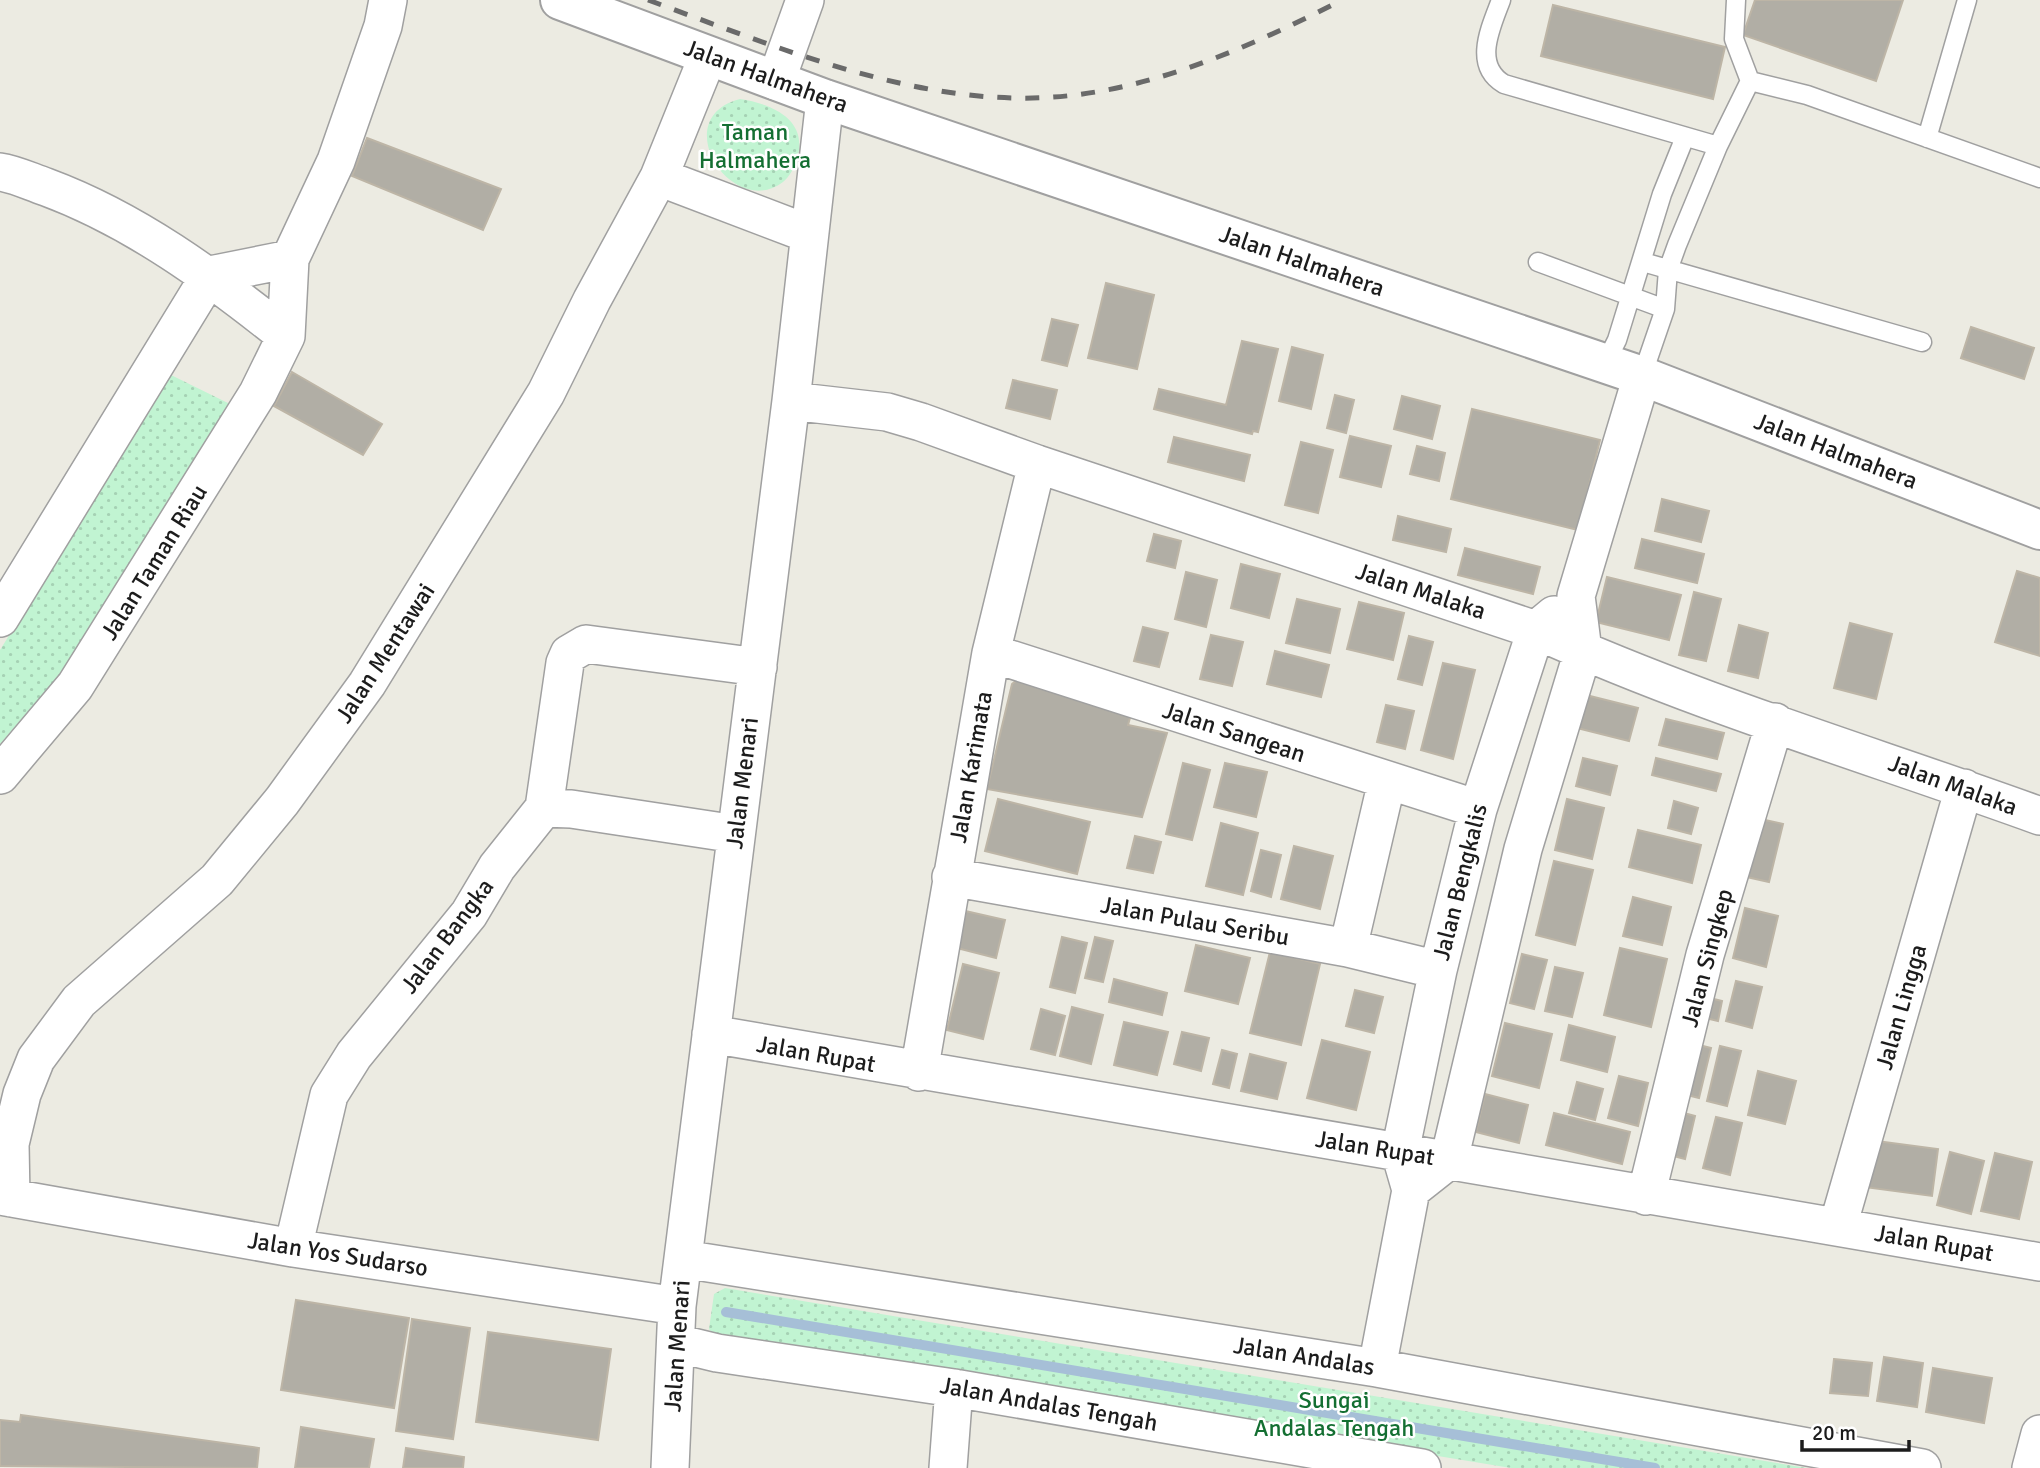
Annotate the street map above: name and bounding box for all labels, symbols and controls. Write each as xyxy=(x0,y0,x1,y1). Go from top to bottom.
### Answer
street label: Jalan Halmahera xyxy=(680,32,852,120)
park label: Taman Halmahera xyxy=(699,117,811,175)
street label: Jalan Halmahera xyxy=(1216,219,1388,303)
street label: Jalan Halmahera xyxy=(1750,406,1922,496)
street label: Jalan Taman Riau xyxy=(94,479,214,645)
street label: Jalan Malaka xyxy=(1352,556,1490,626)
street label: Jalan Mentawai xyxy=(329,578,441,728)
street label: Jalan Karimata xyxy=(943,689,999,845)
street label: Jalan Sangean xyxy=(1159,695,1309,769)
street label: Jalan Menari xyxy=(719,716,765,850)
street label: Jalan Malaka xyxy=(1884,748,2022,822)
street label: Jalan Bengkalis xyxy=(1426,801,1494,963)
street label: Jalan Bangka xyxy=(394,872,500,1000)
street label: Jalan Singkep xyxy=(1674,886,1740,1030)
street label: Jalan Pulau Seribu xyxy=(1098,890,1292,952)
street label: Jalan Lingga xyxy=(1869,941,1933,1073)
street label: Jalan Rupat xyxy=(754,1029,878,1079)
street label: Jalan Rupat xyxy=(1313,1124,1437,1172)
street label: Jalan Rupat xyxy=(1872,1218,1996,1268)
street label: Jalan Yos Sudarso xyxy=(246,1225,430,1283)
street label: Jalan Menari xyxy=(657,1279,697,1413)
street label: Jalan Andalas xyxy=(1231,1330,1377,1382)
street label: Jalan Andalas Tengah xyxy=(938,1370,1160,1438)
park label: Sungai Andalas Tengah xyxy=(1254,1385,1414,1443)
scale bar xyxy=(1802,1408,1909,1452)
text: 20 m xyxy=(1812,1420,1856,1446)

